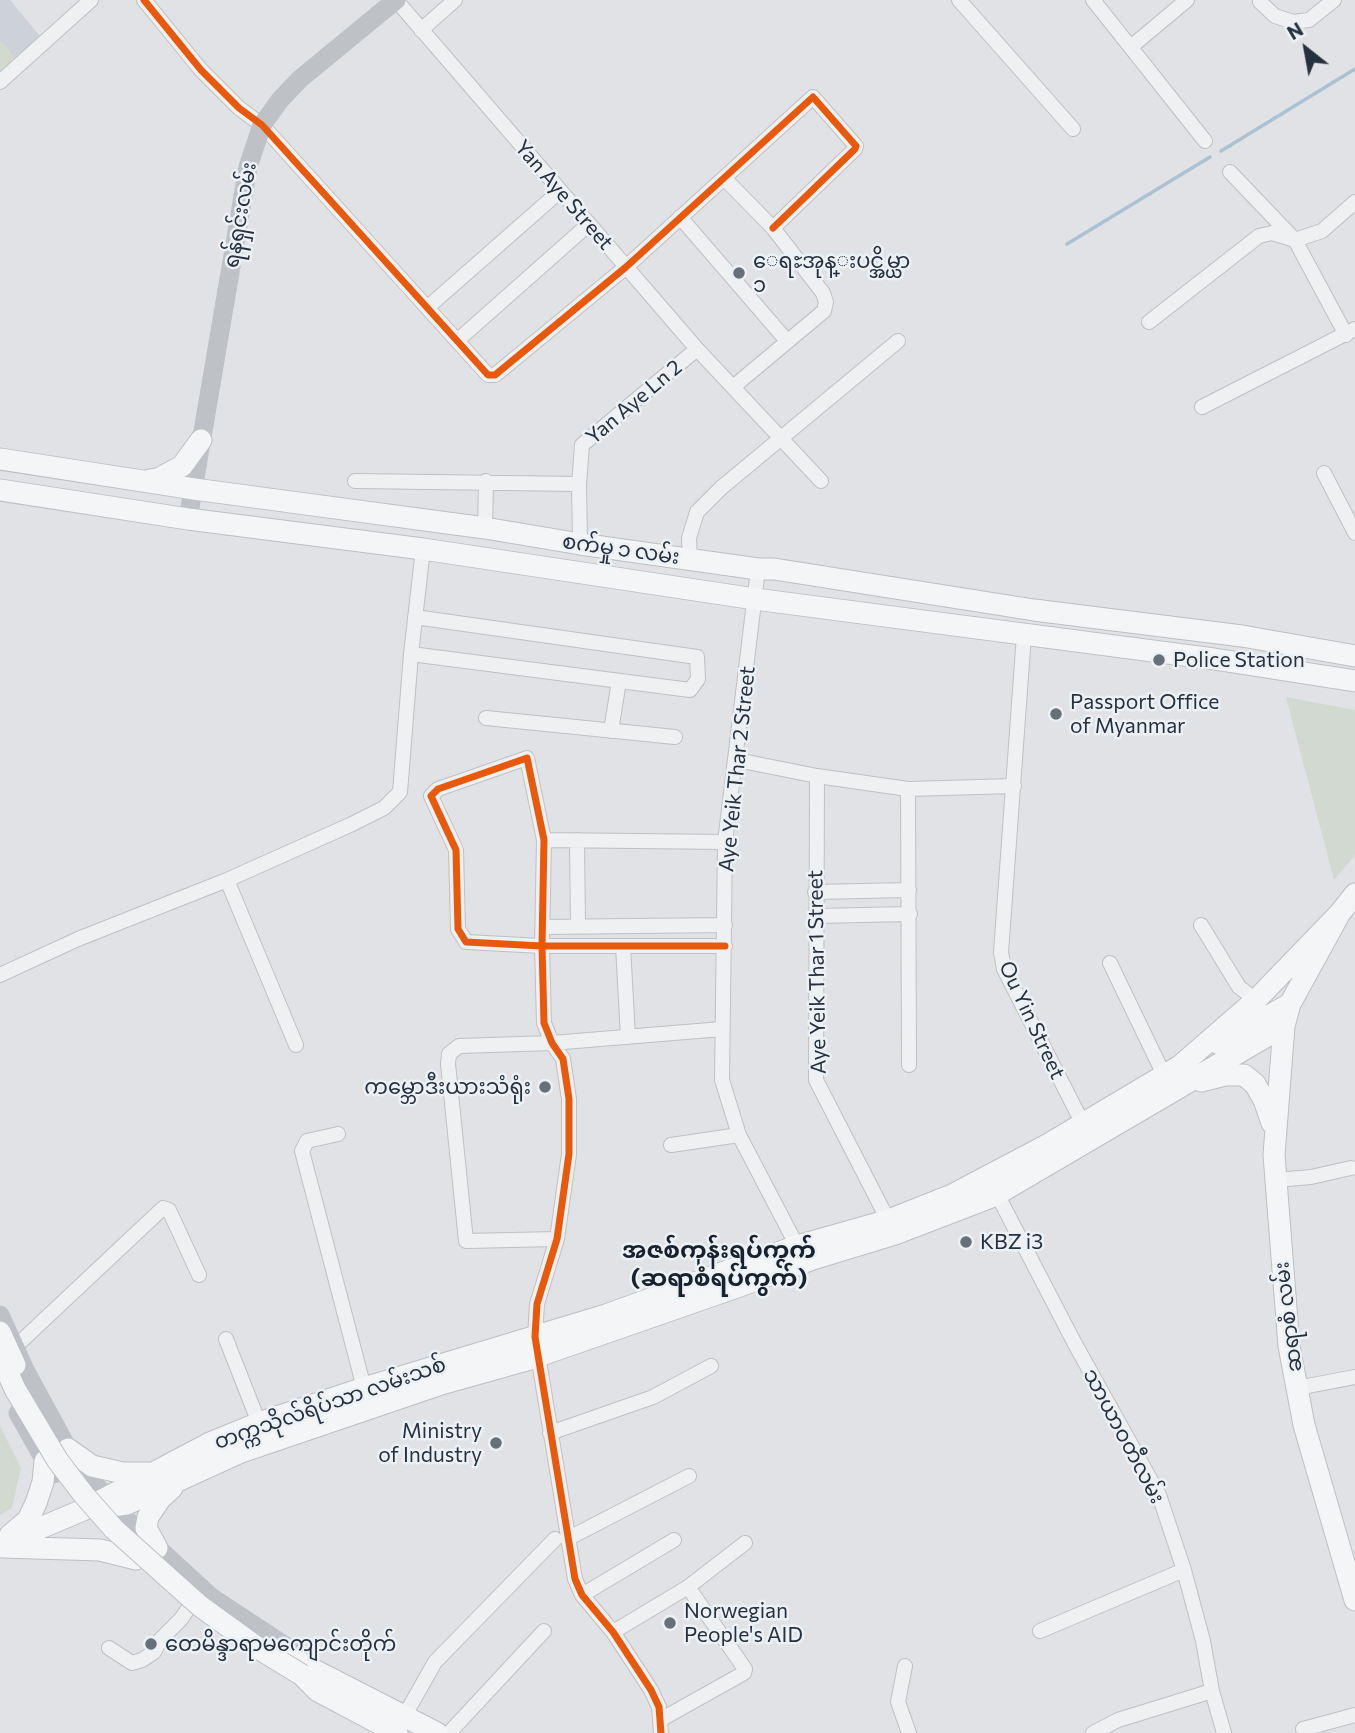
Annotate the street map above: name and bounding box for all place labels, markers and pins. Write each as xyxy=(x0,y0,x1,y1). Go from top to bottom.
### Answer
place label: ေရႊအုန္းပင္အိမ္ယာ ၁ xyxy=(753,248,910,298)
marker: ေရႊအုန္းပင္အိမ္ယာ ၁ xyxy=(731,265,747,281)
place label: Police Station xyxy=(1173,647,1305,673)
marker: Police Station xyxy=(1151,652,1167,668)
place label: Passport Office of Myanmar xyxy=(1070,689,1219,739)
marker: Passport Office of Myanmar xyxy=(1048,706,1064,722)
place label: ကမ္ဘောဒီးယားသံရုံး xyxy=(364,1074,531,1100)
marker: ကမ္ဘောဒီးယားသံရုံး xyxy=(537,1079,553,1095)
place label: KBZ i3 xyxy=(980,1229,1043,1255)
marker: KBZ i3 xyxy=(958,1234,974,1250)
place label: Ministry of Industry xyxy=(378,1418,482,1468)
marker: Ministry of Industry xyxy=(488,1435,504,1451)
place label: Norwegian People's AID xyxy=(684,1598,803,1648)
marker: Norwegian People's AID xyxy=(662,1615,678,1631)
place label: တေမိန္ဒာရာမကျောင်းတိုက် xyxy=(165,1631,396,1657)
marker: တေမိန္ဒာရာမကျောင်းတိုက် xyxy=(143,1636,159,1652)

